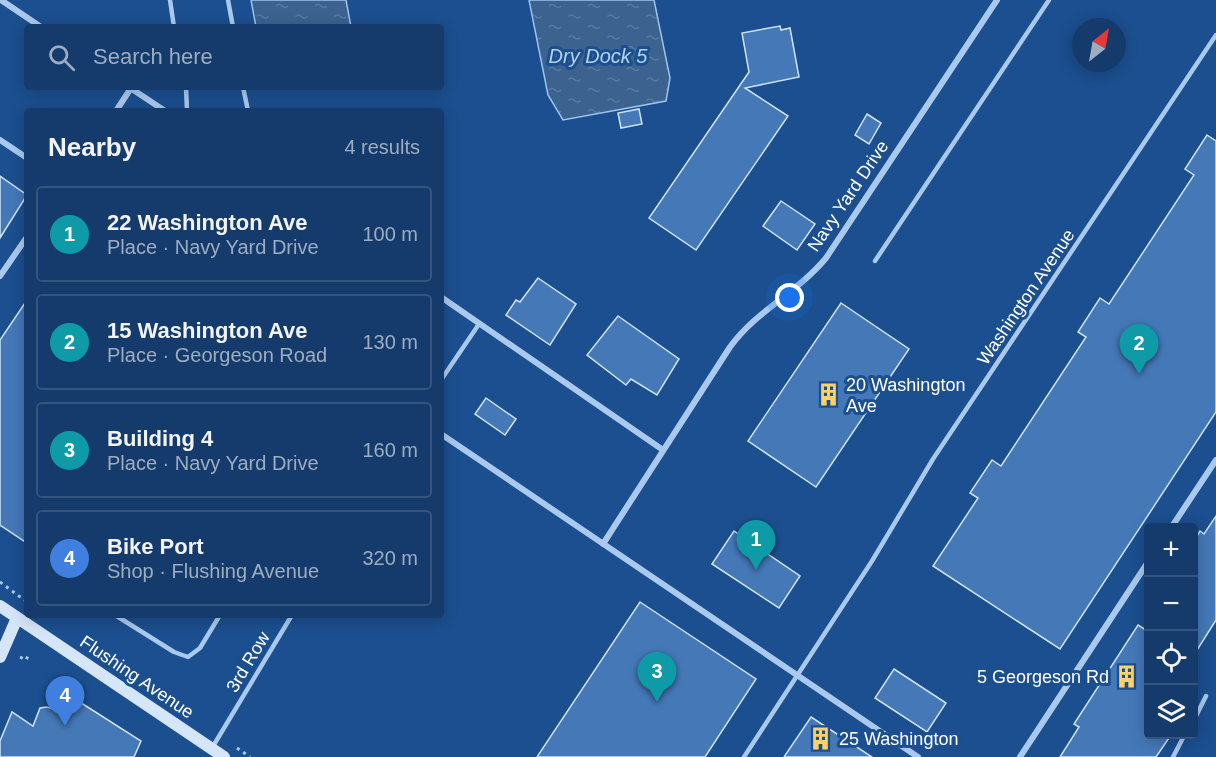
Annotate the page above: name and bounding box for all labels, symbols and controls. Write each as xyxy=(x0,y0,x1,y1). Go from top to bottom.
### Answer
north arrow xyxy=(1072,18,1126,72)
search box xyxy=(24,24,444,90)
icon: search xyxy=(45,41,78,74)
text: Search here xyxy=(93,44,213,69)
water label: Dry Dock 5 xyxy=(549,45,648,67)
text: Nearby xyxy=(48,132,136,162)
text: 4 results xyxy=(344,136,420,158)
street label: Navy Yard Drive xyxy=(804,137,892,255)
text: 22 Washington Ave xyxy=(107,210,307,235)
text: 1 xyxy=(64,223,75,245)
text: 100 m xyxy=(362,223,418,245)
street label: Washington Avenue xyxy=(973,225,1079,369)
text: Place · Navy Yard Drive xyxy=(107,236,319,258)
your location xyxy=(775,283,804,312)
text: 15 Washington Ave xyxy=(107,318,307,343)
pin: 2 xyxy=(1120,324,1158,374)
text: 2 xyxy=(64,331,75,353)
text: 130 m xyxy=(362,331,418,353)
text: Place · Georgeson Road xyxy=(107,344,327,366)
place label: 20 Washington Ave xyxy=(846,375,965,416)
building icon: 20 Washington Ave xyxy=(815,382,841,408)
text: Building 4 xyxy=(107,426,213,451)
text: 3 xyxy=(64,439,75,461)
text: 160 m xyxy=(362,439,418,461)
text: Place · Navy Yard Drive xyxy=(107,452,319,474)
pin: 1 xyxy=(736,520,776,570)
map controls xyxy=(1144,523,1198,739)
button: + xyxy=(1144,523,1198,577)
text: Bike Port xyxy=(107,534,204,559)
text: 4 xyxy=(64,547,75,569)
text: 320 m xyxy=(362,547,418,569)
text: Shop · Flushing Avenue xyxy=(107,560,319,582)
button: − xyxy=(1144,577,1198,631)
street label: 3rd Row xyxy=(222,627,274,696)
button: locate xyxy=(1144,631,1198,685)
street label: Flushing Avenue xyxy=(76,632,198,722)
pin: 3 xyxy=(638,652,676,702)
building icon: 5 Georgeson Rd xyxy=(1114,664,1140,690)
place label: 5 Georgeson Rd xyxy=(977,667,1109,687)
pin: 4 xyxy=(46,676,84,726)
button: layers xyxy=(1144,685,1198,739)
building icon: 25 Washington xyxy=(808,726,834,752)
place label: 25 Washington xyxy=(839,729,958,749)

